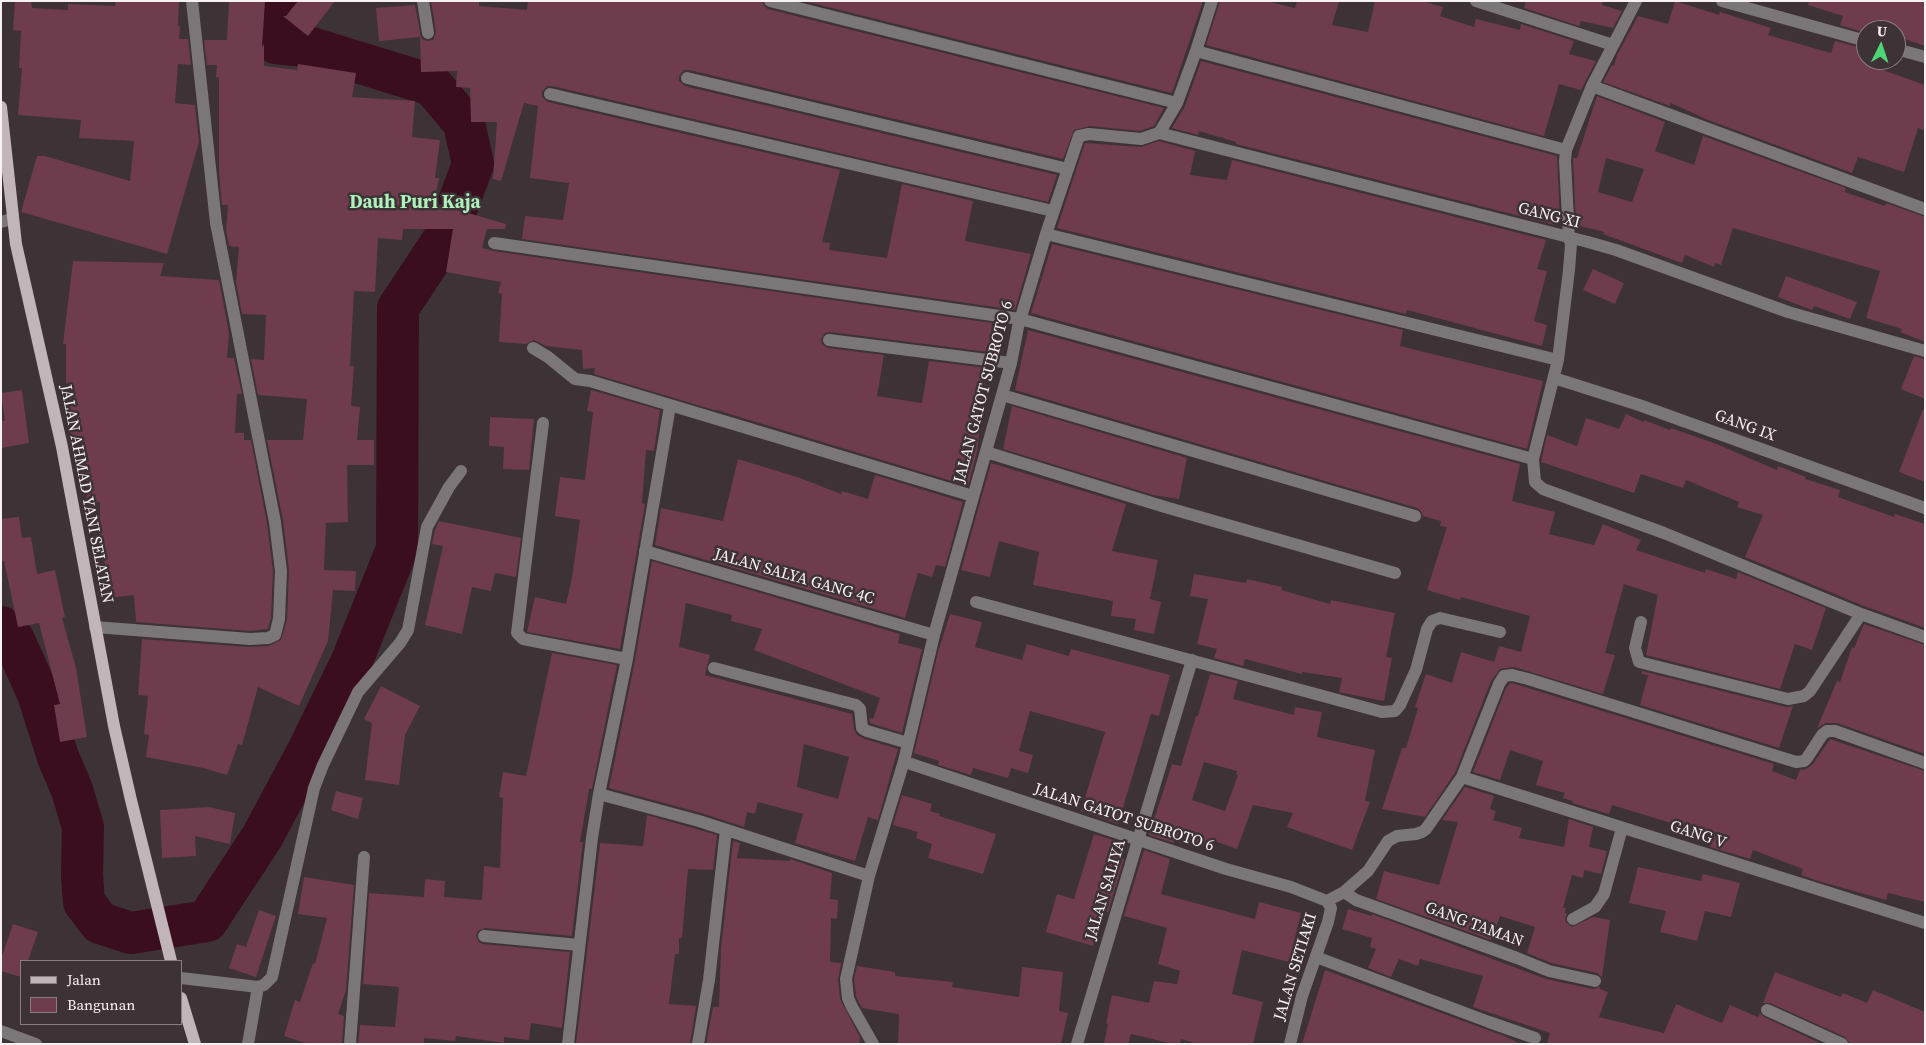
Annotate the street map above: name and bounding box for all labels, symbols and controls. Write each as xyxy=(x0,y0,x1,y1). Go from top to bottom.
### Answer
north arrow xyxy=(1856,20,1906,70)
text: U xyxy=(1876,21,1888,41)
district label: Dauh Puri Kaja xyxy=(349,192,481,214)
street label: GANG XI xyxy=(1516,199,1582,233)
street label: JALAN GATOT SUBROTO 6 xyxy=(950,299,1018,485)
street label: JALAN AHMAD YANI SELATAN xyxy=(55,383,117,605)
street label: GANG IX xyxy=(1712,406,1778,446)
street label: JALAN SALYA GANG 4C xyxy=(712,545,876,609)
street label: JALAN GATOT SUBROTO 6 xyxy=(1032,780,1216,856)
street label: GANG V xyxy=(1667,817,1729,853)
street label: JALAN SALIYA xyxy=(1082,837,1130,943)
street label: GANG TAMAN xyxy=(1422,898,1526,952)
street label: JALAN SETIAKI xyxy=(1271,911,1321,1023)
legend xyxy=(20,960,182,1025)
text: Jalan xyxy=(67,969,101,990)
text: Bangunan xyxy=(67,994,135,1015)

